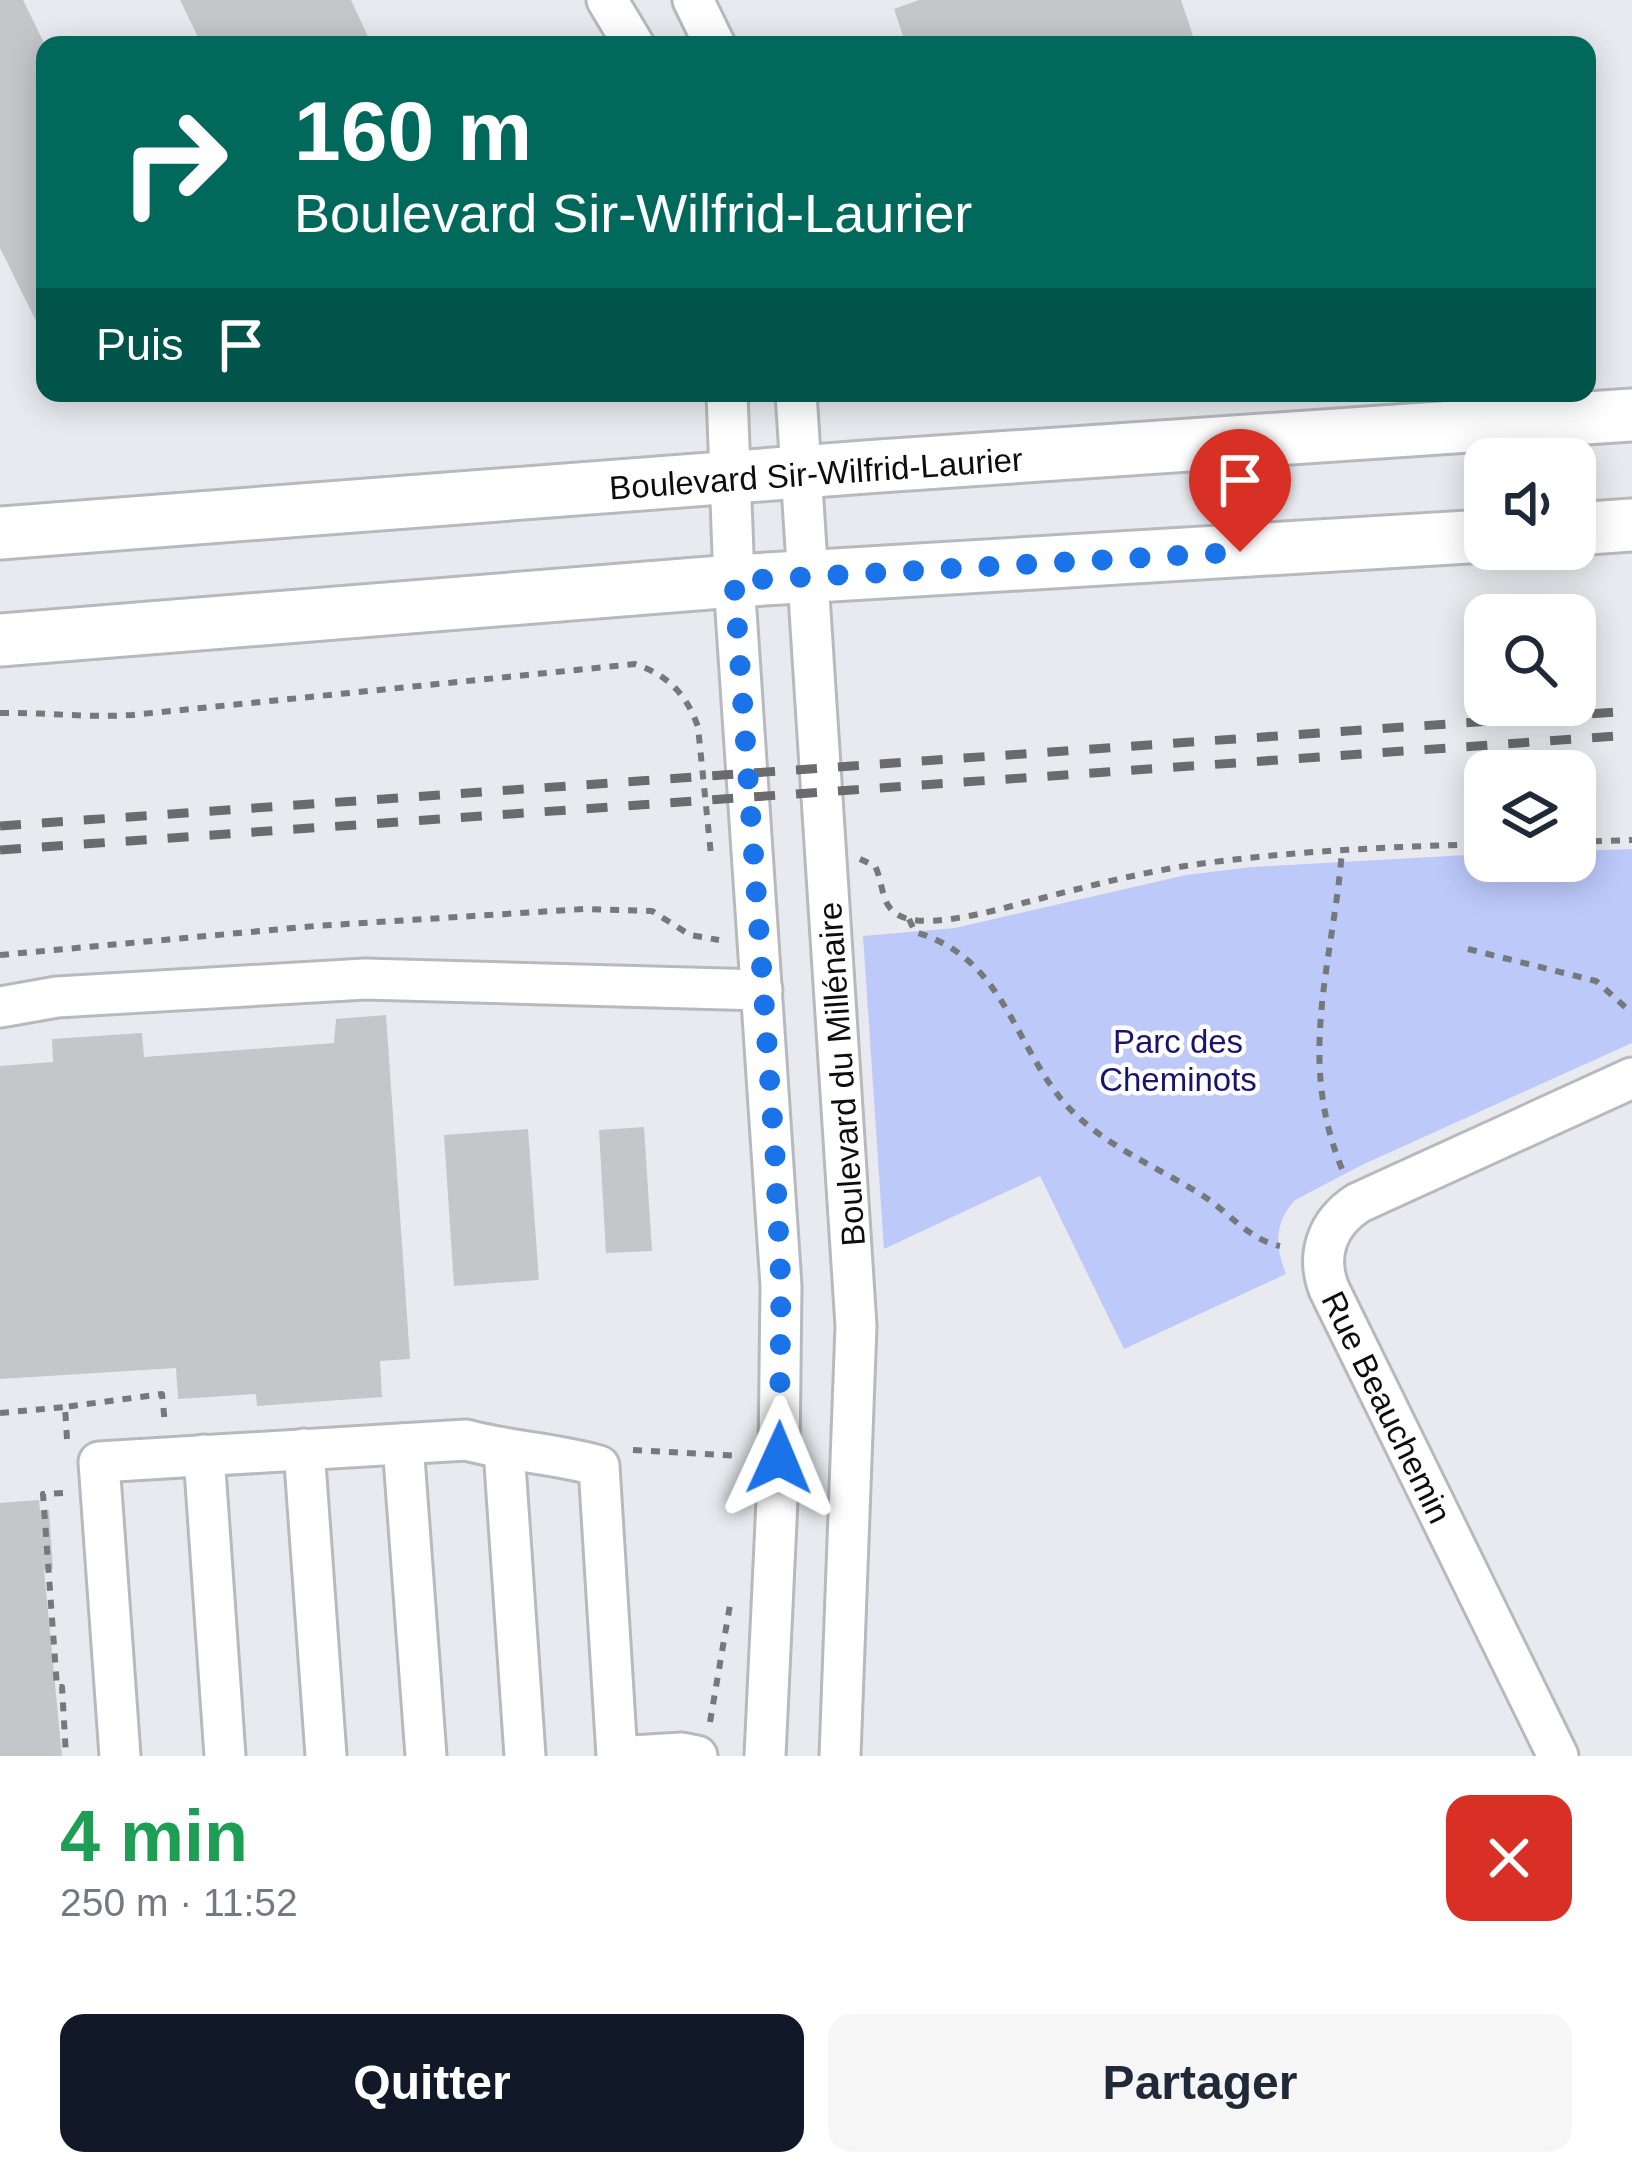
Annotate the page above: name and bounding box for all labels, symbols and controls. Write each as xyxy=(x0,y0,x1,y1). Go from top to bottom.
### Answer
icon: right xyxy=(96,84,252,240)
text: 160 m xyxy=(294,84,532,178)
text: Boulevard Sir-Wilfrid-Laurier xyxy=(294,183,972,243)
icon: arrive xyxy=(208,312,274,378)
text: Puis xyxy=(96,319,184,370)
pin xyxy=(1189,429,1291,552)
map controls xyxy=(1464,438,1596,882)
button: sound xyxy=(1464,438,1596,570)
street label: Boulevard Sir-Wilfrid-Laurier xyxy=(608,441,1024,506)
icon: arrive xyxy=(1207,447,1273,513)
button: search xyxy=(1464,594,1596,726)
button: layers xyxy=(1464,750,1596,882)
street label: Boulevard du Millénaire xyxy=(811,901,872,1247)
park label: Parc des Cheminots xyxy=(1099,1023,1257,1098)
street label: Rue Beauchemin xyxy=(1314,1285,1459,1529)
position arrow xyxy=(716,1395,842,1521)
button: close xyxy=(1446,1795,1572,1921)
text: 4 min xyxy=(60,1796,248,1876)
text: 250 m · 11:52 xyxy=(60,1881,298,1924)
button: Quitter xyxy=(60,2014,804,2152)
button: Partager xyxy=(828,2014,1572,2152)

